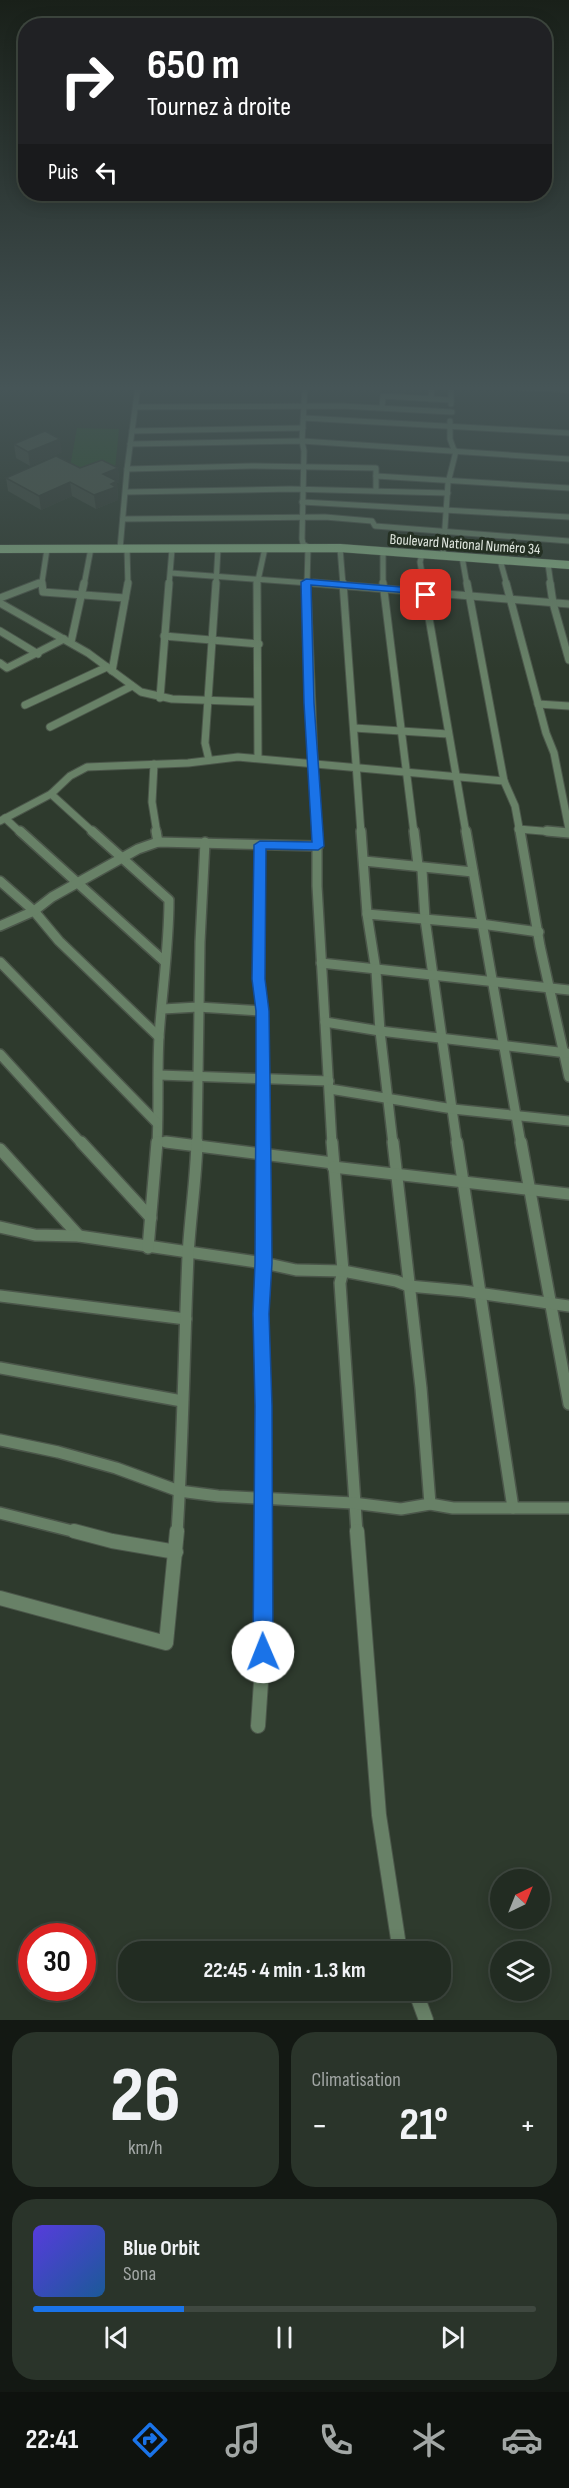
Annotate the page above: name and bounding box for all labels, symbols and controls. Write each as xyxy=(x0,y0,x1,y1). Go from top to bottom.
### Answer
text: 650 m xyxy=(147,40,240,91)
icon: right xyxy=(48,42,126,120)
text: Tournez à droite xyxy=(147,91,291,123)
icon: left xyxy=(90,156,123,189)
text: Puis xyxy=(48,159,78,186)
street label: Boulevard National Numéro 34 xyxy=(389,530,541,559)
pin xyxy=(400,569,451,620)
icon: arrive xyxy=(409,578,442,611)
position arrow xyxy=(231,1620,295,1684)
north arrow xyxy=(490,1869,550,1929)
map controls xyxy=(490,1869,550,2001)
speed limit sign: 30 xyxy=(18,1923,96,2001)
button: layers xyxy=(490,1941,550,2001)
text: 22:45 · 4 min · 1.3 km xyxy=(203,1957,366,1984)
text: 26 xyxy=(110,2050,181,2143)
text: Climatisation xyxy=(312,2068,401,2092)
text: 21° xyxy=(399,2098,448,2153)
text: − xyxy=(312,2106,328,2146)
text: + xyxy=(520,2106,536,2146)
text: km/h xyxy=(128,2136,163,2160)
text: Blue Orbit xyxy=(123,2235,200,2262)
text: Sona xyxy=(123,2262,156,2286)
icon: previous xyxy=(100,2321,133,2354)
icon: pause xyxy=(268,2321,301,2354)
icon: next xyxy=(436,2321,469,2354)
icon: directions xyxy=(129,2419,171,2461)
icon: music xyxy=(222,2419,264,2461)
icon: phone xyxy=(315,2419,357,2461)
icon: climate xyxy=(408,2419,450,2461)
icon: car xyxy=(501,2419,543,2461)
text: 22:41 xyxy=(26,2424,78,2456)

